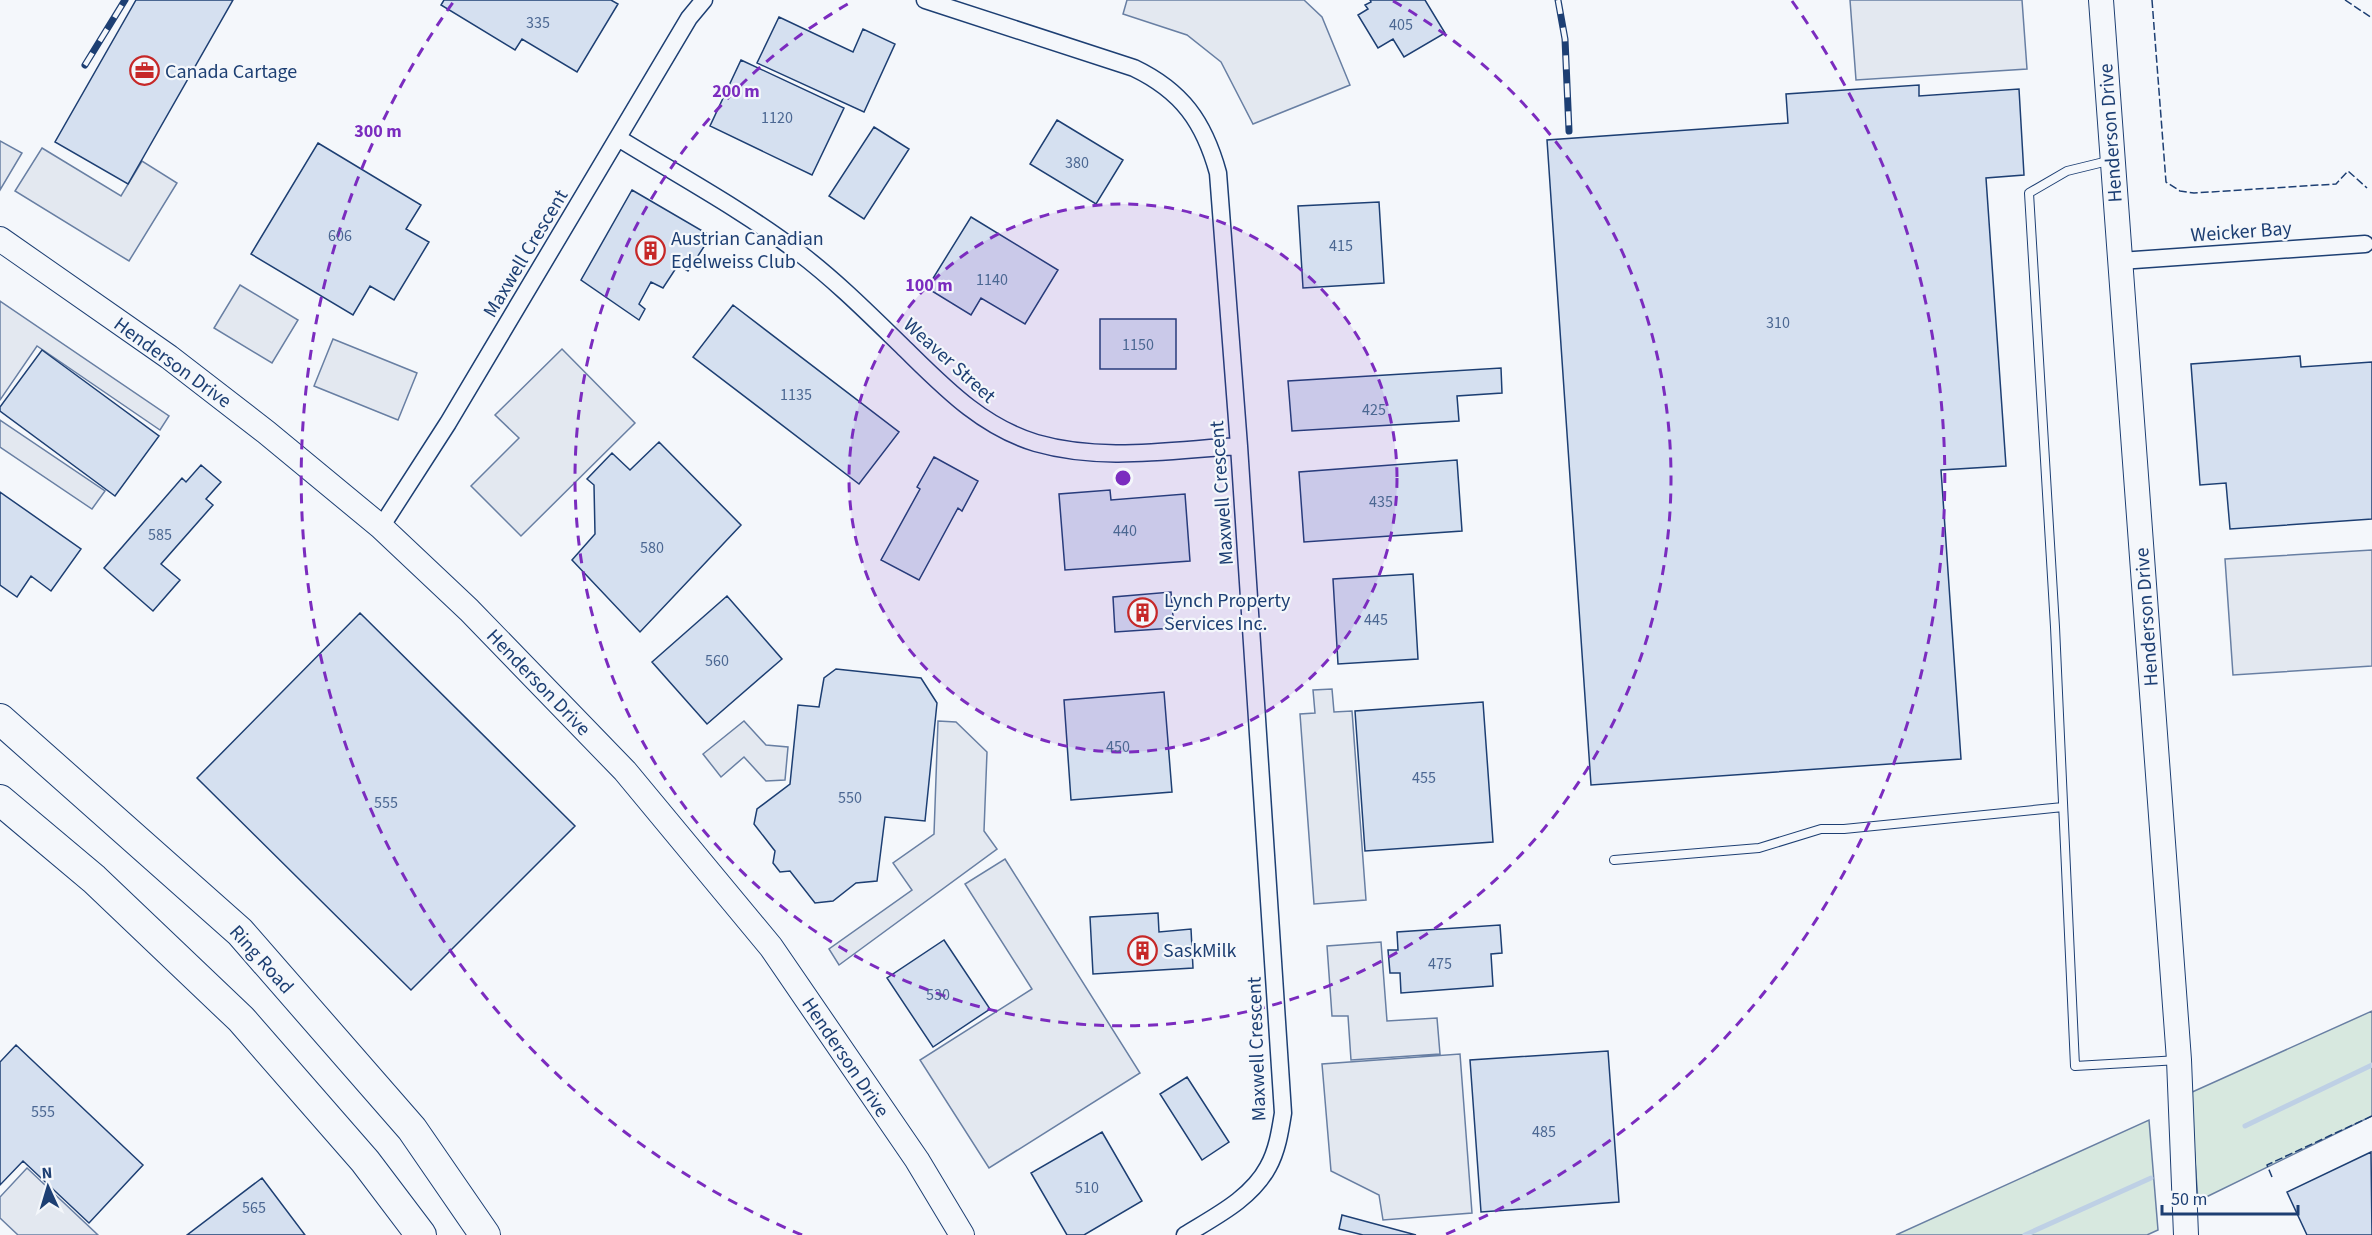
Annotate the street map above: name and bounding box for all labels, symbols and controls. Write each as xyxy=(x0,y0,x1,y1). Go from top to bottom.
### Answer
house number: 335 xyxy=(526,12,550,34)
house number: 405 xyxy=(1389,14,1413,36)
office icon: Canada Cartage xyxy=(128,55,160,87)
place label: Canada Cartage xyxy=(165,58,297,86)
street label: Henderson Drive xyxy=(2092,62,2130,203)
text: 200 m xyxy=(712,79,760,104)
house number: 1120 xyxy=(761,107,793,129)
text: 300 m xyxy=(354,119,402,144)
house number: 380 xyxy=(1065,152,1089,174)
street label: Maxwell Crescent xyxy=(477,184,575,323)
street label: Weicker Bay xyxy=(2190,214,2293,249)
house number: 606 xyxy=(328,225,352,247)
place label: Austrian Canadian Edelweiss Club xyxy=(671,225,824,276)
building icon: Austrian Canadian Edelweiss Club xyxy=(634,234,666,266)
house number: 415 xyxy=(1329,235,1353,257)
house number: 1140 xyxy=(976,269,1008,291)
text: 100 m xyxy=(905,273,953,298)
street label: Henderson Drive xyxy=(108,311,237,415)
street label: Weaver Street xyxy=(897,312,1002,410)
house number: 310 xyxy=(1766,312,1790,334)
house number: 1150 xyxy=(1122,334,1154,356)
house number: 1135 xyxy=(780,384,812,406)
house number: 425 xyxy=(1362,399,1386,421)
street label: Maxwell Crescent xyxy=(1203,420,1241,566)
centre of rings xyxy=(1113,468,1133,488)
house number: 435 xyxy=(1369,491,1393,513)
house number: 440 xyxy=(1113,520,1137,542)
house number: 585 xyxy=(148,524,172,546)
house number: 580 xyxy=(640,537,664,559)
street label: Henderson Drive xyxy=(2128,546,2166,687)
place label: Lynch Property Services Inc. xyxy=(1164,587,1291,638)
building icon: Lynch Property Services Inc. xyxy=(1127,596,1159,628)
house number: 445 xyxy=(1364,609,1388,631)
street label: Henderson Drive xyxy=(480,623,597,743)
house number: 560 xyxy=(705,650,729,672)
house number: 450 xyxy=(1106,736,1130,758)
house number: 455 xyxy=(1412,767,1436,789)
house number: 550 xyxy=(838,787,862,809)
house number: 555 xyxy=(374,792,398,814)
street label: Ring Road xyxy=(223,919,300,1000)
building icon: SaskMilk xyxy=(1126,934,1158,966)
place label: SaskMilk xyxy=(1163,937,1237,965)
house number: 475 xyxy=(1428,953,1452,975)
street label: Maxwell Crescent xyxy=(1240,976,1274,1122)
house number: 530 xyxy=(926,984,950,1006)
street label: Henderson Drive xyxy=(795,992,896,1123)
house number: 555 xyxy=(31,1101,55,1123)
house number: 485 xyxy=(1532,1121,1556,1143)
north arrow xyxy=(18,1157,78,1217)
text: N xyxy=(41,1162,53,1184)
house number: 510 xyxy=(1075,1177,1099,1199)
scale bar xyxy=(2162,1178,2298,1216)
text: 50 m xyxy=(2171,1187,2207,1212)
house number: 565 xyxy=(242,1197,266,1219)

